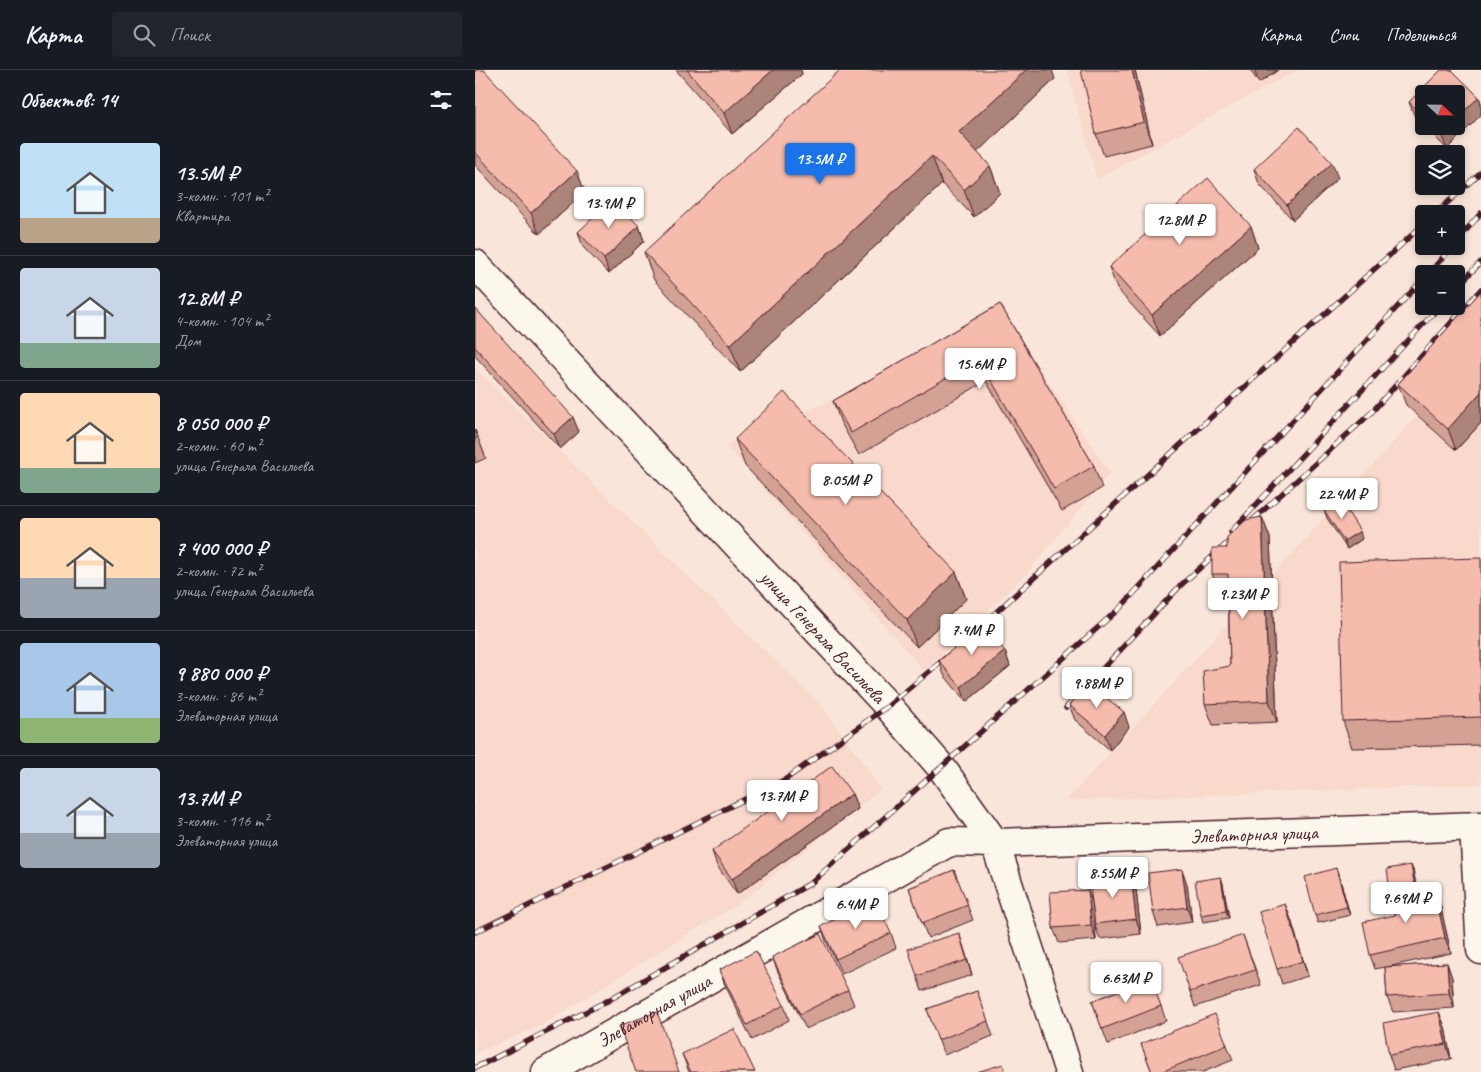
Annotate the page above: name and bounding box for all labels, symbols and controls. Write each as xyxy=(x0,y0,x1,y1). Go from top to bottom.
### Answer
search box xyxy=(112,12,462,57)
text: Карта xyxy=(25,20,82,50)
icon: search xyxy=(130,21,158,49)
text: Поиск xyxy=(170,23,210,47)
text: Карта xyxy=(1260,24,1301,46)
text: Слои xyxy=(1329,24,1358,46)
text: Поделиться xyxy=(1386,24,1456,46)
north arrow xyxy=(1415,85,1465,135)
map controls xyxy=(1415,85,1465,315)
icon: filters xyxy=(427,86,455,114)
text: Объектов: 14 xyxy=(20,87,117,113)
pin: 13.5M ₽ xyxy=(774,142,866,185)
button: layers xyxy=(1415,145,1465,195)
text: 13.5M ₽ xyxy=(796,149,844,169)
text: 13.5M ₽ xyxy=(175,160,238,186)
icon: home xyxy=(60,163,120,223)
text: 3-комн. · 101 m² xyxy=(175,186,268,206)
pin: 13.9M ₽ xyxy=(563,186,655,229)
text: 13.9M ₽ xyxy=(585,193,633,213)
pin: 12.8M ₽ xyxy=(1134,204,1226,246)
button: + xyxy=(1415,205,1465,255)
text: Квартира xyxy=(175,206,230,226)
text: 12.8M ₽ xyxy=(1156,210,1204,230)
button: − xyxy=(1415,265,1465,315)
text: 12.8M ₽ xyxy=(175,285,239,311)
icon: home xyxy=(60,288,120,348)
text: 4-комн. · 104 m² xyxy=(175,311,268,331)
text: Дом xyxy=(175,331,201,351)
pin: 15.6M ₽ xyxy=(934,348,1026,390)
text: 15.6M ₽ xyxy=(956,354,1004,374)
text: 8 050 000 ₽ xyxy=(175,410,267,436)
icon: home xyxy=(60,413,120,473)
text: 2-комн. · 60 m² xyxy=(175,436,261,456)
text: улица Генерала Васильева xyxy=(175,456,313,476)
pin: 8.05M ₽ xyxy=(800,464,892,506)
text: 8.05M ₽ xyxy=(822,470,870,490)
pin: 22.4M ₽ xyxy=(1296,478,1388,520)
text: 22.4M ₽ xyxy=(1318,484,1366,504)
text: 7 400 000 ₽ xyxy=(175,535,267,561)
icon: home xyxy=(60,538,120,598)
text: 2-комн. · 72 m² xyxy=(175,561,261,581)
street label: улица Генерала Васильева xyxy=(754,565,892,710)
pin: 9.23M ₽ xyxy=(1197,578,1289,620)
text: улица Генерала Васильева xyxy=(175,581,313,601)
text: 9.23M ₽ xyxy=(1219,584,1267,604)
pin: 7.4M ₽ xyxy=(931,614,1013,656)
text: 7.4M ₽ xyxy=(951,620,993,640)
text: 9 880 000 ₽ xyxy=(175,660,267,686)
icon: home xyxy=(60,663,120,723)
pin: 9.88M ₽ xyxy=(1051,666,1143,709)
text: 9.88M ₽ xyxy=(1073,673,1121,693)
text: 3-комн. · 86 m² xyxy=(175,686,261,706)
text: Элеваторная улица xyxy=(175,706,277,726)
pin: 13.7M ₽ xyxy=(736,780,828,822)
text: 13.7M ₽ xyxy=(175,785,239,811)
text: 13.7M ₽ xyxy=(758,786,806,806)
icon: home xyxy=(60,788,120,848)
text: 3-комн. · 116 m² xyxy=(175,811,268,831)
street label: Элеваторная улица xyxy=(1190,820,1320,849)
text: Элеваторная улица xyxy=(175,831,277,851)
pin: 8.55M ₽ xyxy=(1067,856,1159,899)
text: 8.55M ₽ xyxy=(1089,863,1137,883)
pin: 9.69M ₽ xyxy=(1360,882,1452,924)
pin: 6.4M ₽ xyxy=(815,888,897,930)
text: 9.69M ₽ xyxy=(1382,888,1430,908)
text: 6.4M ₽ xyxy=(835,894,877,914)
pin: 6.63M ₽ xyxy=(1080,962,1172,1004)
street label: Элеваторная улица xyxy=(592,967,717,1053)
text: 6.63M ₽ xyxy=(1101,968,1151,988)

